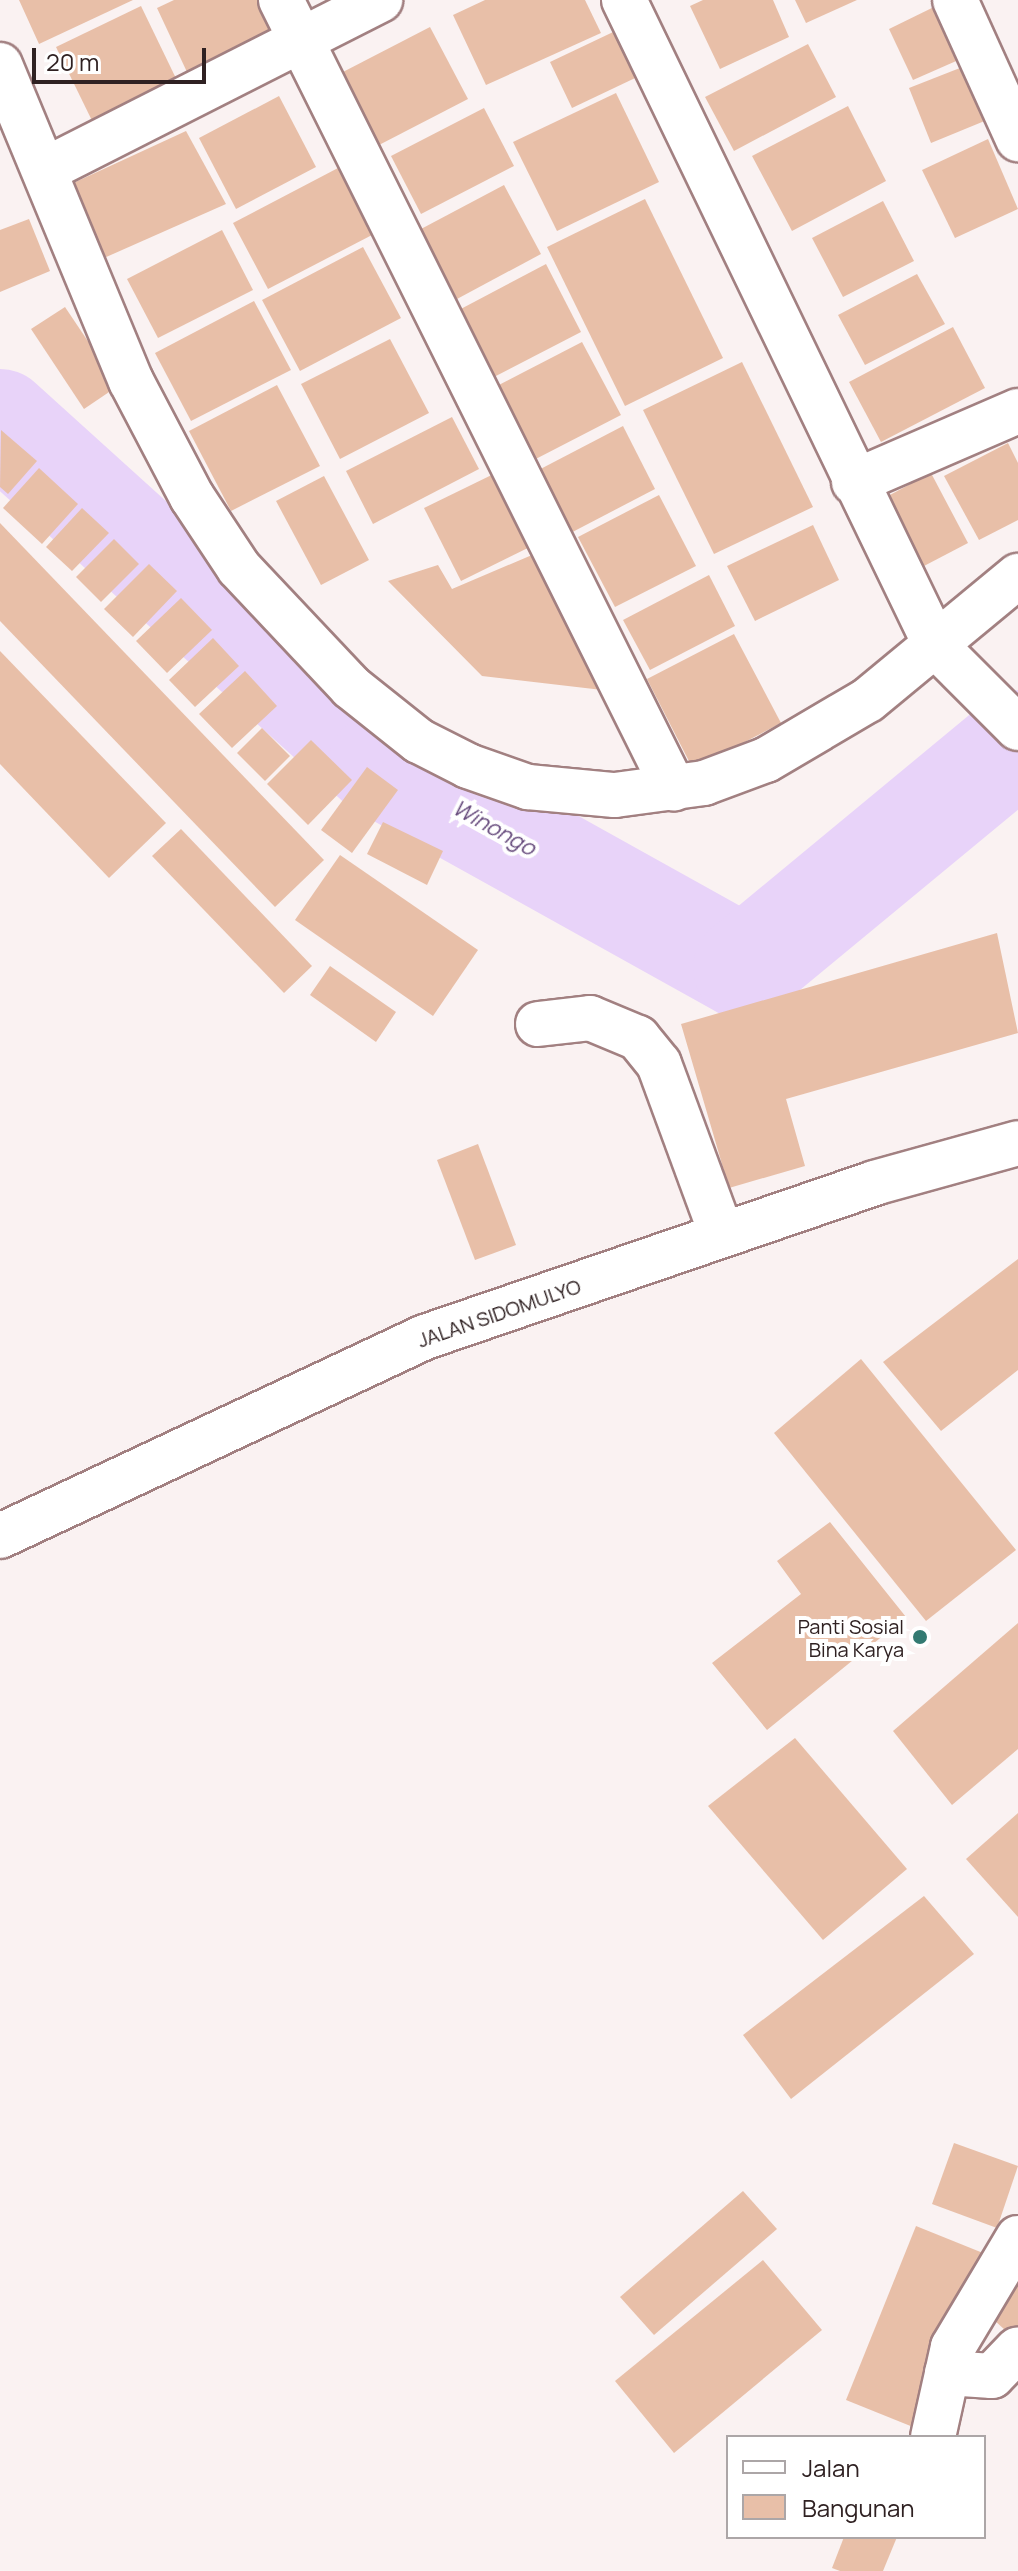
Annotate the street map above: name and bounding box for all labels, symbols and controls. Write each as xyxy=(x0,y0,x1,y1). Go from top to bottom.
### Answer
scale bar xyxy=(36,32,210,82)
text: 20 m xyxy=(46,45,99,78)
water label: Winongo xyxy=(448,795,540,861)
street label: JALAN SIDOMULYO xyxy=(414,1274,584,1352)
place label: Panti Sosial Bina Karya xyxy=(798,1614,904,1661)
marker: Panti Sosial Bina Karya xyxy=(911,1628,929,1646)
legend xyxy=(726,2435,986,2539)
text: Jalan xyxy=(802,2451,860,2484)
text: Bangunan xyxy=(802,2491,915,2524)

